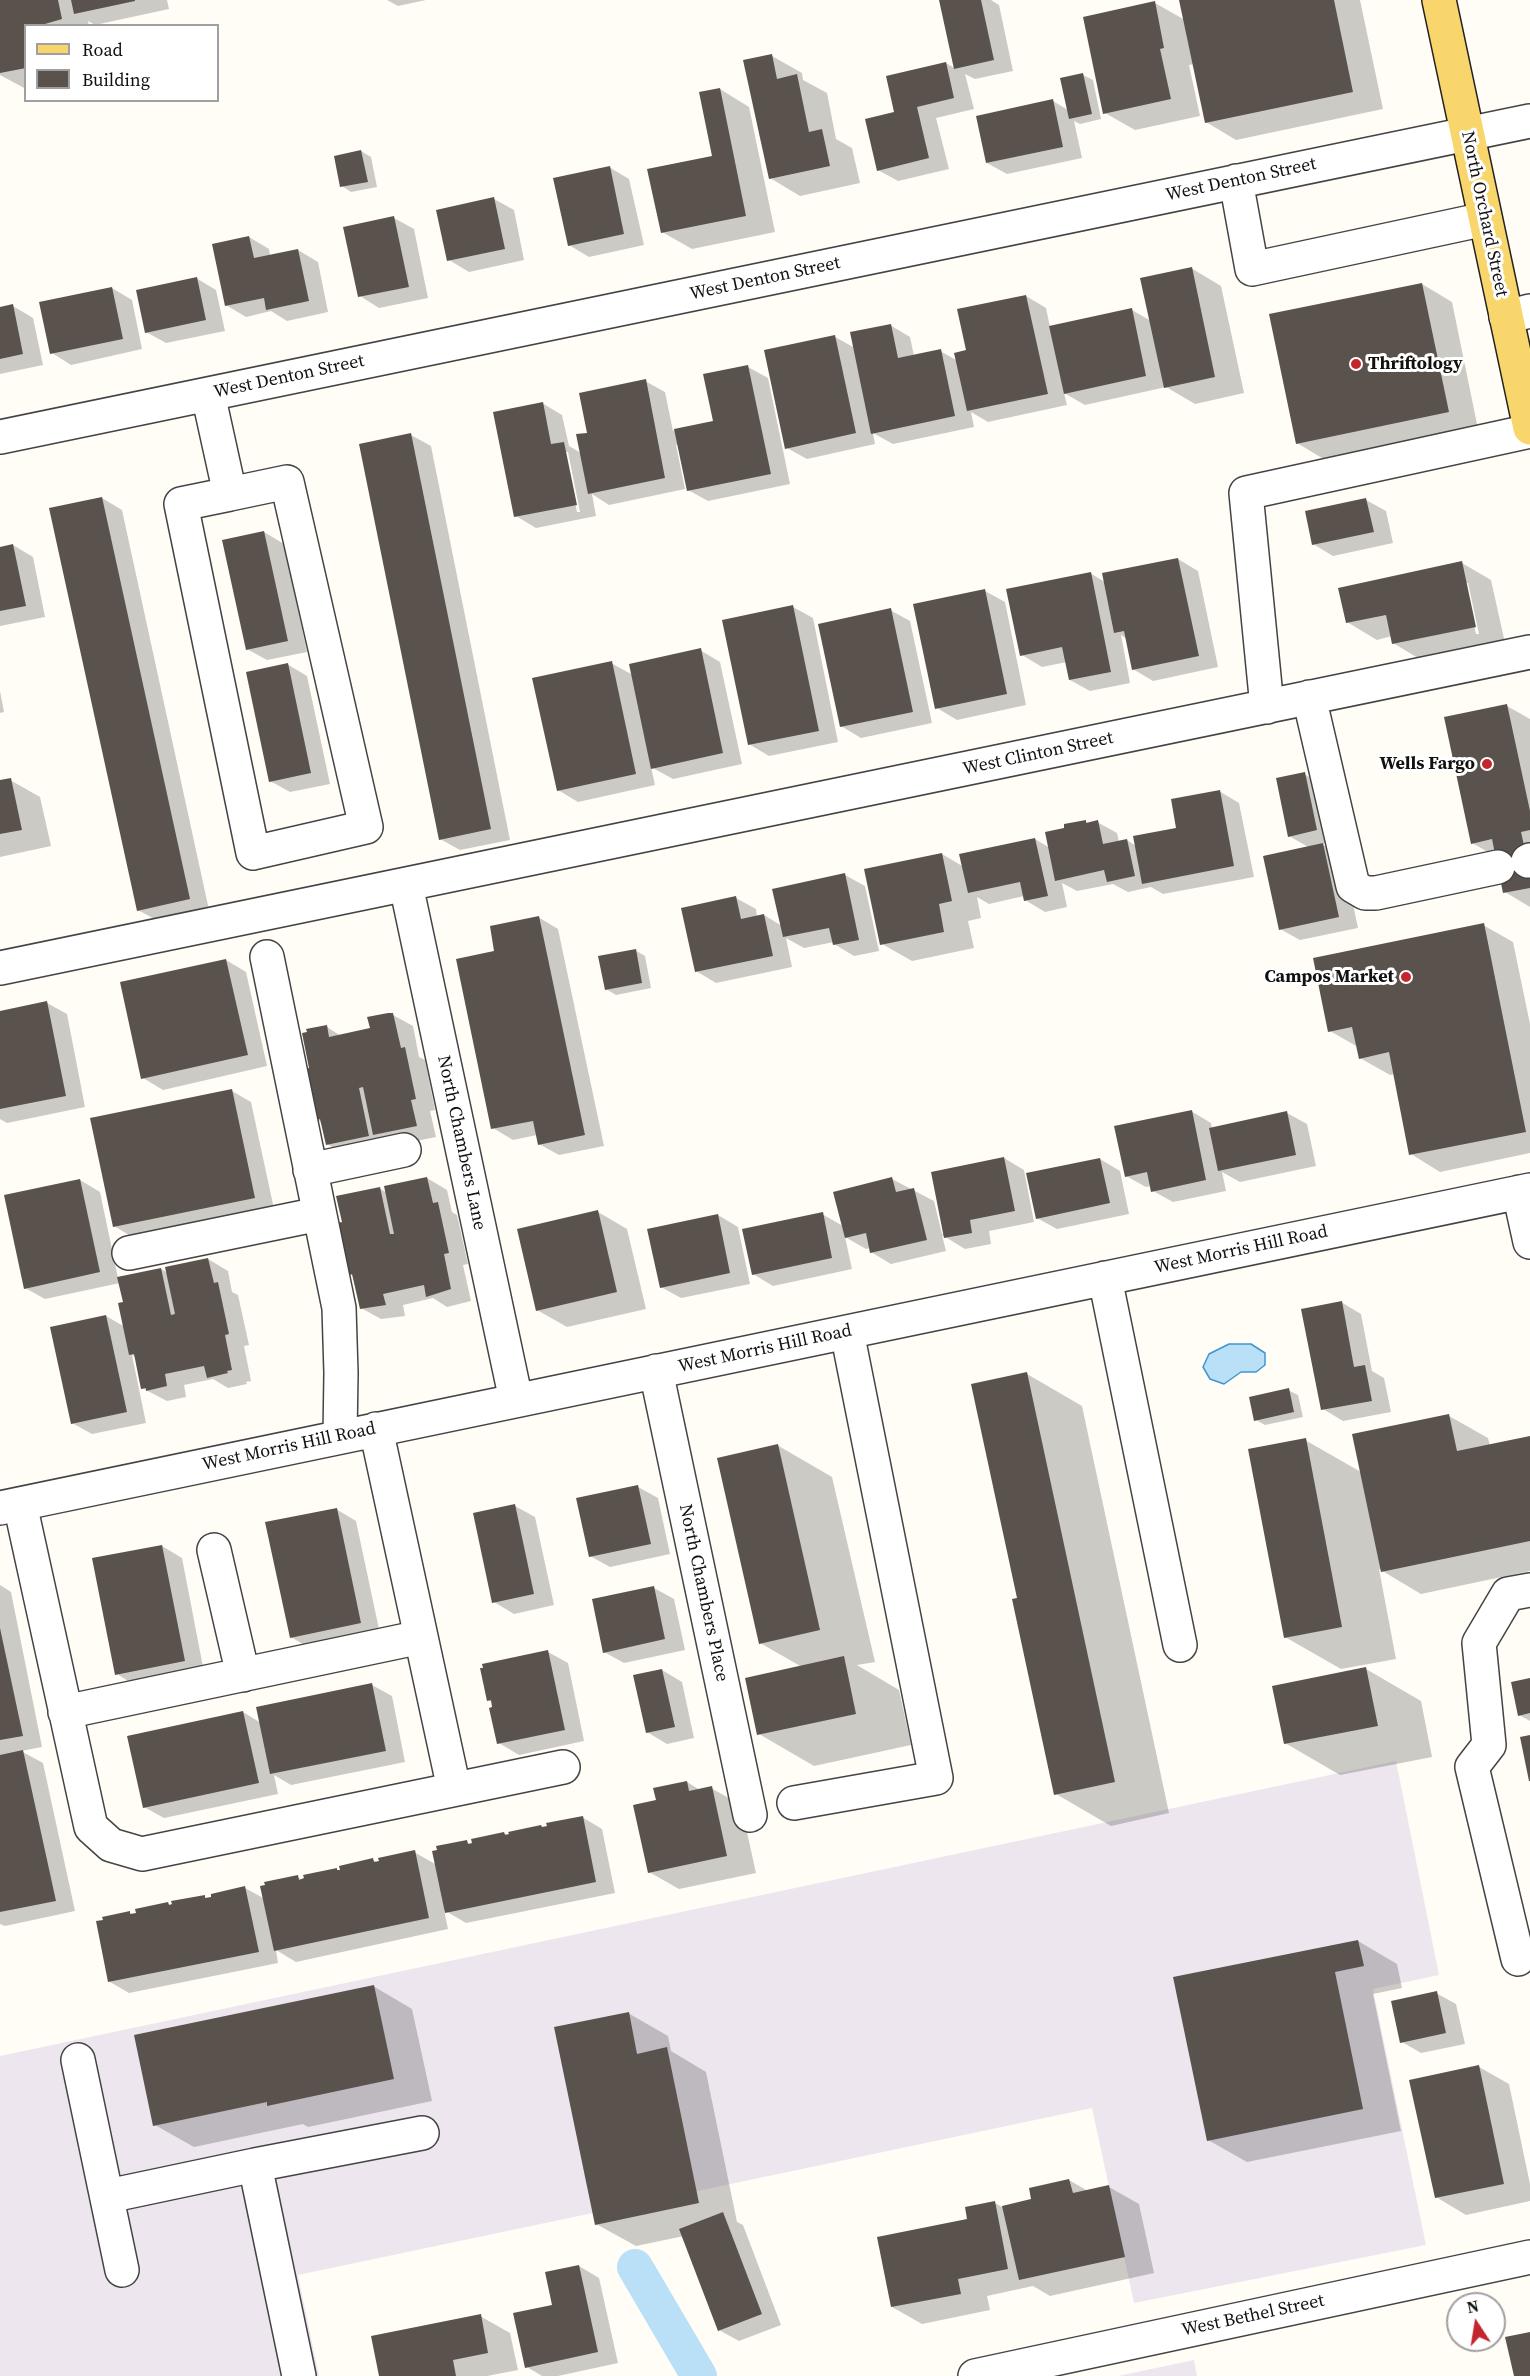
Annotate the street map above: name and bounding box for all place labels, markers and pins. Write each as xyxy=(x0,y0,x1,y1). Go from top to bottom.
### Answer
place label: Thriftology xyxy=(1368,353,1463,375)
marker: Thriftology xyxy=(1349,357,1363,371)
place label: Wells Fargo xyxy=(1379,753,1475,775)
marker: Wells Fargo xyxy=(1480,757,1494,771)
place label: Campos Market xyxy=(1264,966,1394,988)
marker: Campos Market xyxy=(1399,970,1413,984)

